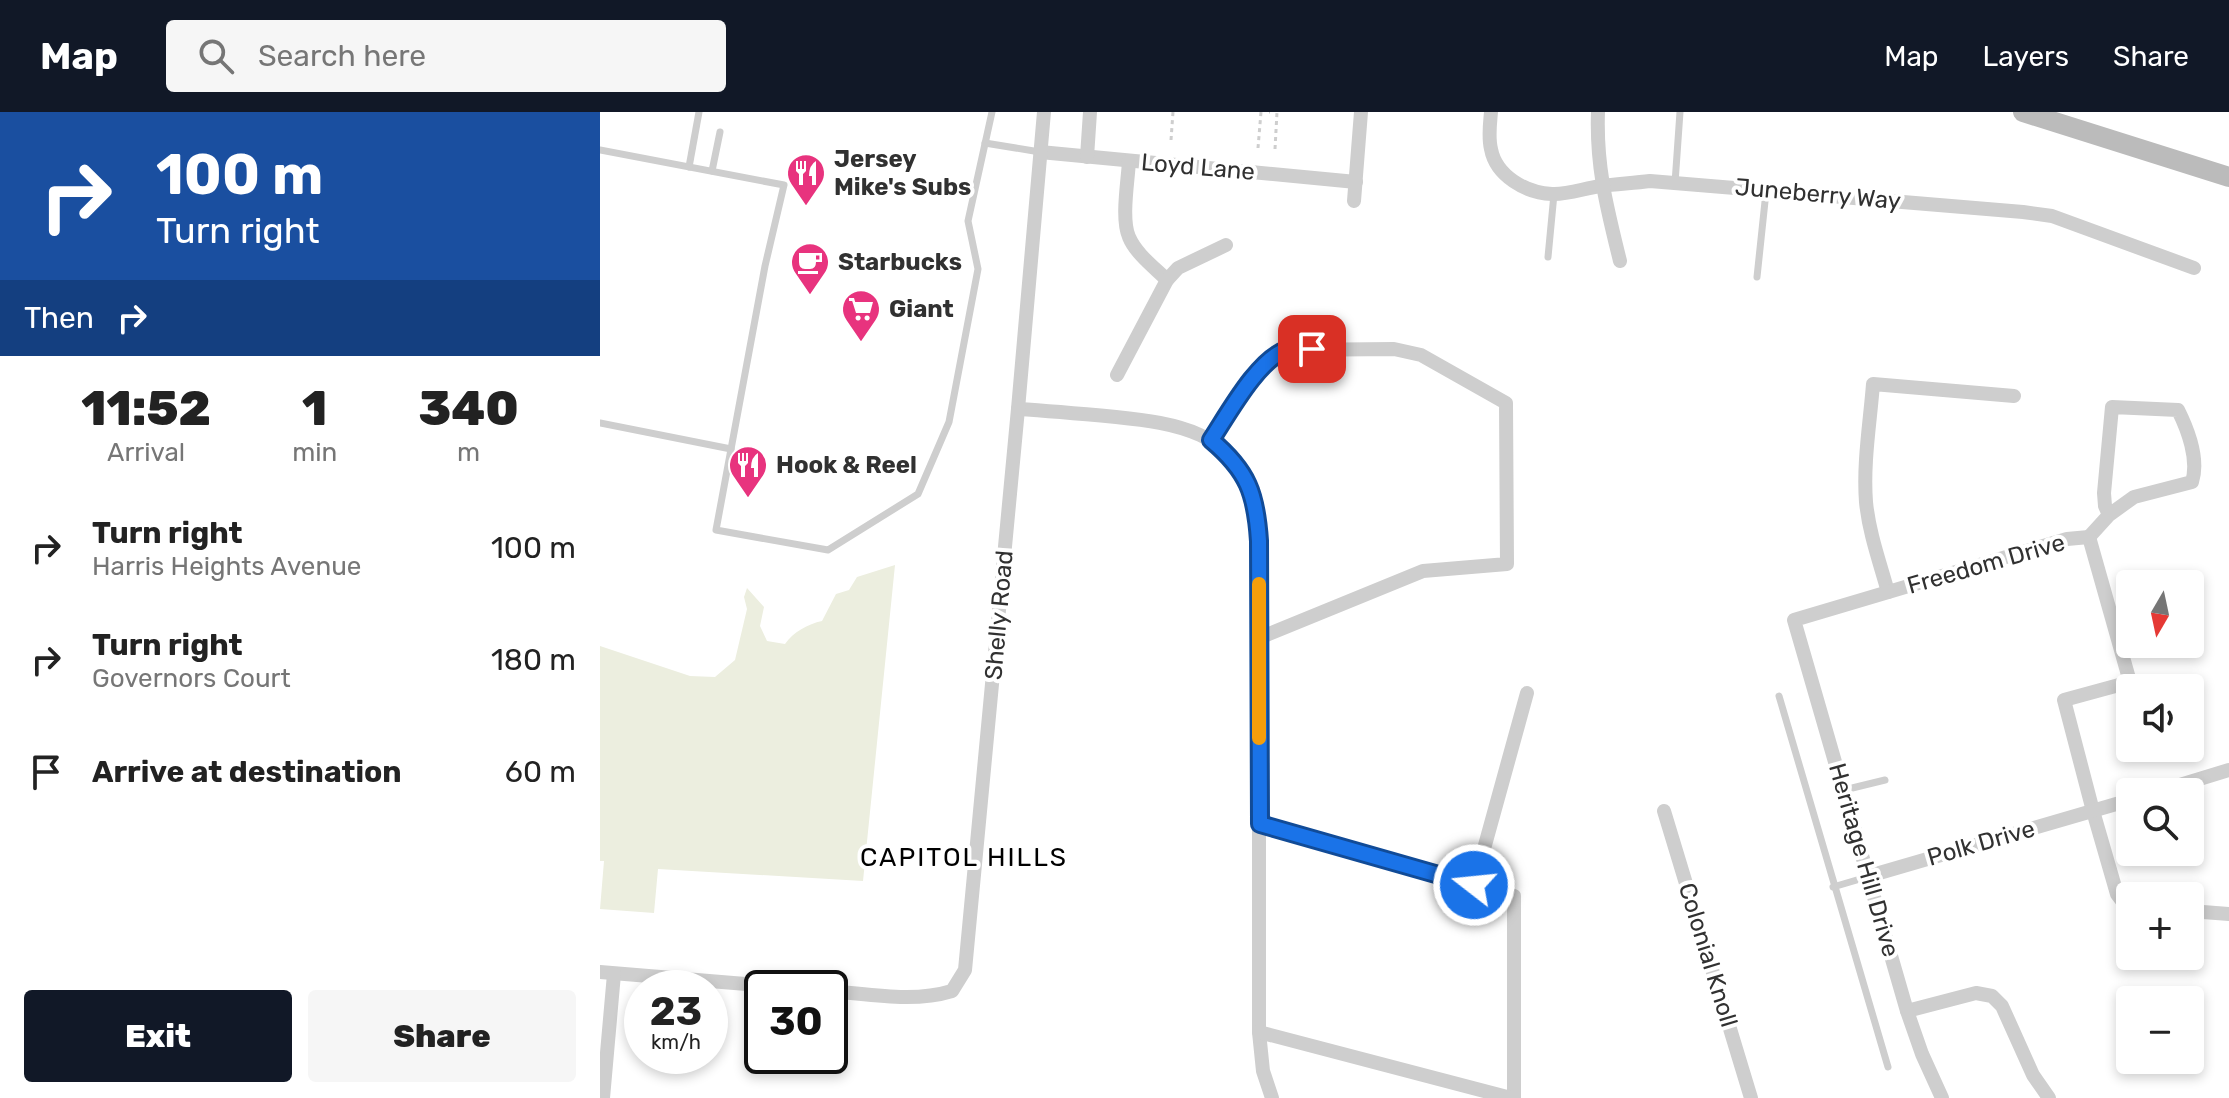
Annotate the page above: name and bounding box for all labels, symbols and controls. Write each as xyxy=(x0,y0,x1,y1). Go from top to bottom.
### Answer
search box xyxy=(166,20,726,92)
text: Map xyxy=(40,33,118,79)
icon: search xyxy=(194,34,238,78)
text: Search here xyxy=(258,38,426,74)
text: Map xyxy=(1884,40,1939,73)
text: Layers xyxy=(1983,40,2069,73)
text: Share xyxy=(2113,40,2189,73)
text: 100 m xyxy=(156,142,323,208)
icon: right xyxy=(24,144,128,248)
place label: Jersey Mike's Subs xyxy=(834,145,971,201)
street label: Loyd Lane xyxy=(1140,148,1256,186)
restaurant icon: Jersey Mike's Subs xyxy=(785,152,827,207)
street label: Juneberry Way xyxy=(1734,173,1902,215)
text: Turn right xyxy=(156,209,320,252)
cafe icon: Starbucks xyxy=(789,241,831,296)
place label: Starbucks xyxy=(838,248,962,276)
supermarket icon: Giant xyxy=(840,288,882,343)
place label: Giant xyxy=(889,295,954,323)
icon: right xyxy=(110,296,154,340)
text: Then xyxy=(24,300,94,336)
pin xyxy=(1278,315,1346,383)
icon: arrive xyxy=(1290,327,1334,371)
text: 11:52 xyxy=(81,380,211,437)
text: 1 xyxy=(302,380,327,437)
text: 340 xyxy=(418,380,519,437)
text: Arrival xyxy=(107,437,185,468)
text: min xyxy=(292,437,337,468)
text: m xyxy=(457,437,480,468)
restaurant icon: Hook & Reel xyxy=(727,444,769,499)
place label: Hook & Reel xyxy=(776,451,917,479)
text: Turn right xyxy=(92,515,243,551)
icon: right xyxy=(24,526,68,570)
street label: Freedom Drive xyxy=(1904,528,2068,600)
text: 100 m xyxy=(491,530,576,566)
street label: Shelly Road xyxy=(979,549,1019,681)
text: Harris Heights Avenue xyxy=(92,551,361,582)
north arrow xyxy=(2116,570,2204,658)
map controls xyxy=(2116,570,2204,1074)
text: Turn right xyxy=(92,627,243,663)
icon: right xyxy=(24,638,68,682)
text: 180 m xyxy=(491,642,576,678)
text: Governors Court xyxy=(92,663,291,694)
button: sound xyxy=(2116,674,2204,762)
icon: arrive xyxy=(24,750,68,794)
text: Arrive at destination xyxy=(92,754,402,790)
text: 60 m xyxy=(505,754,576,790)
street label: Heritage Hill Drive xyxy=(1823,760,1905,960)
button: search xyxy=(2116,778,2204,866)
street label: Polk Drive xyxy=(1924,814,2038,872)
district label: CAPITOL HILLS xyxy=(860,842,1068,873)
position arrow xyxy=(1432,843,1516,927)
street label: Colonial Knoll xyxy=(1673,880,1743,1030)
button: + xyxy=(2116,882,2204,970)
speed limit sign: 30 xyxy=(744,970,848,1074)
button: − xyxy=(2116,986,2204,1074)
text: 23 xyxy=(650,988,702,1035)
button: Exit xyxy=(24,990,292,1082)
button: Share xyxy=(308,990,576,1082)
text: km/h xyxy=(651,1030,701,1054)

